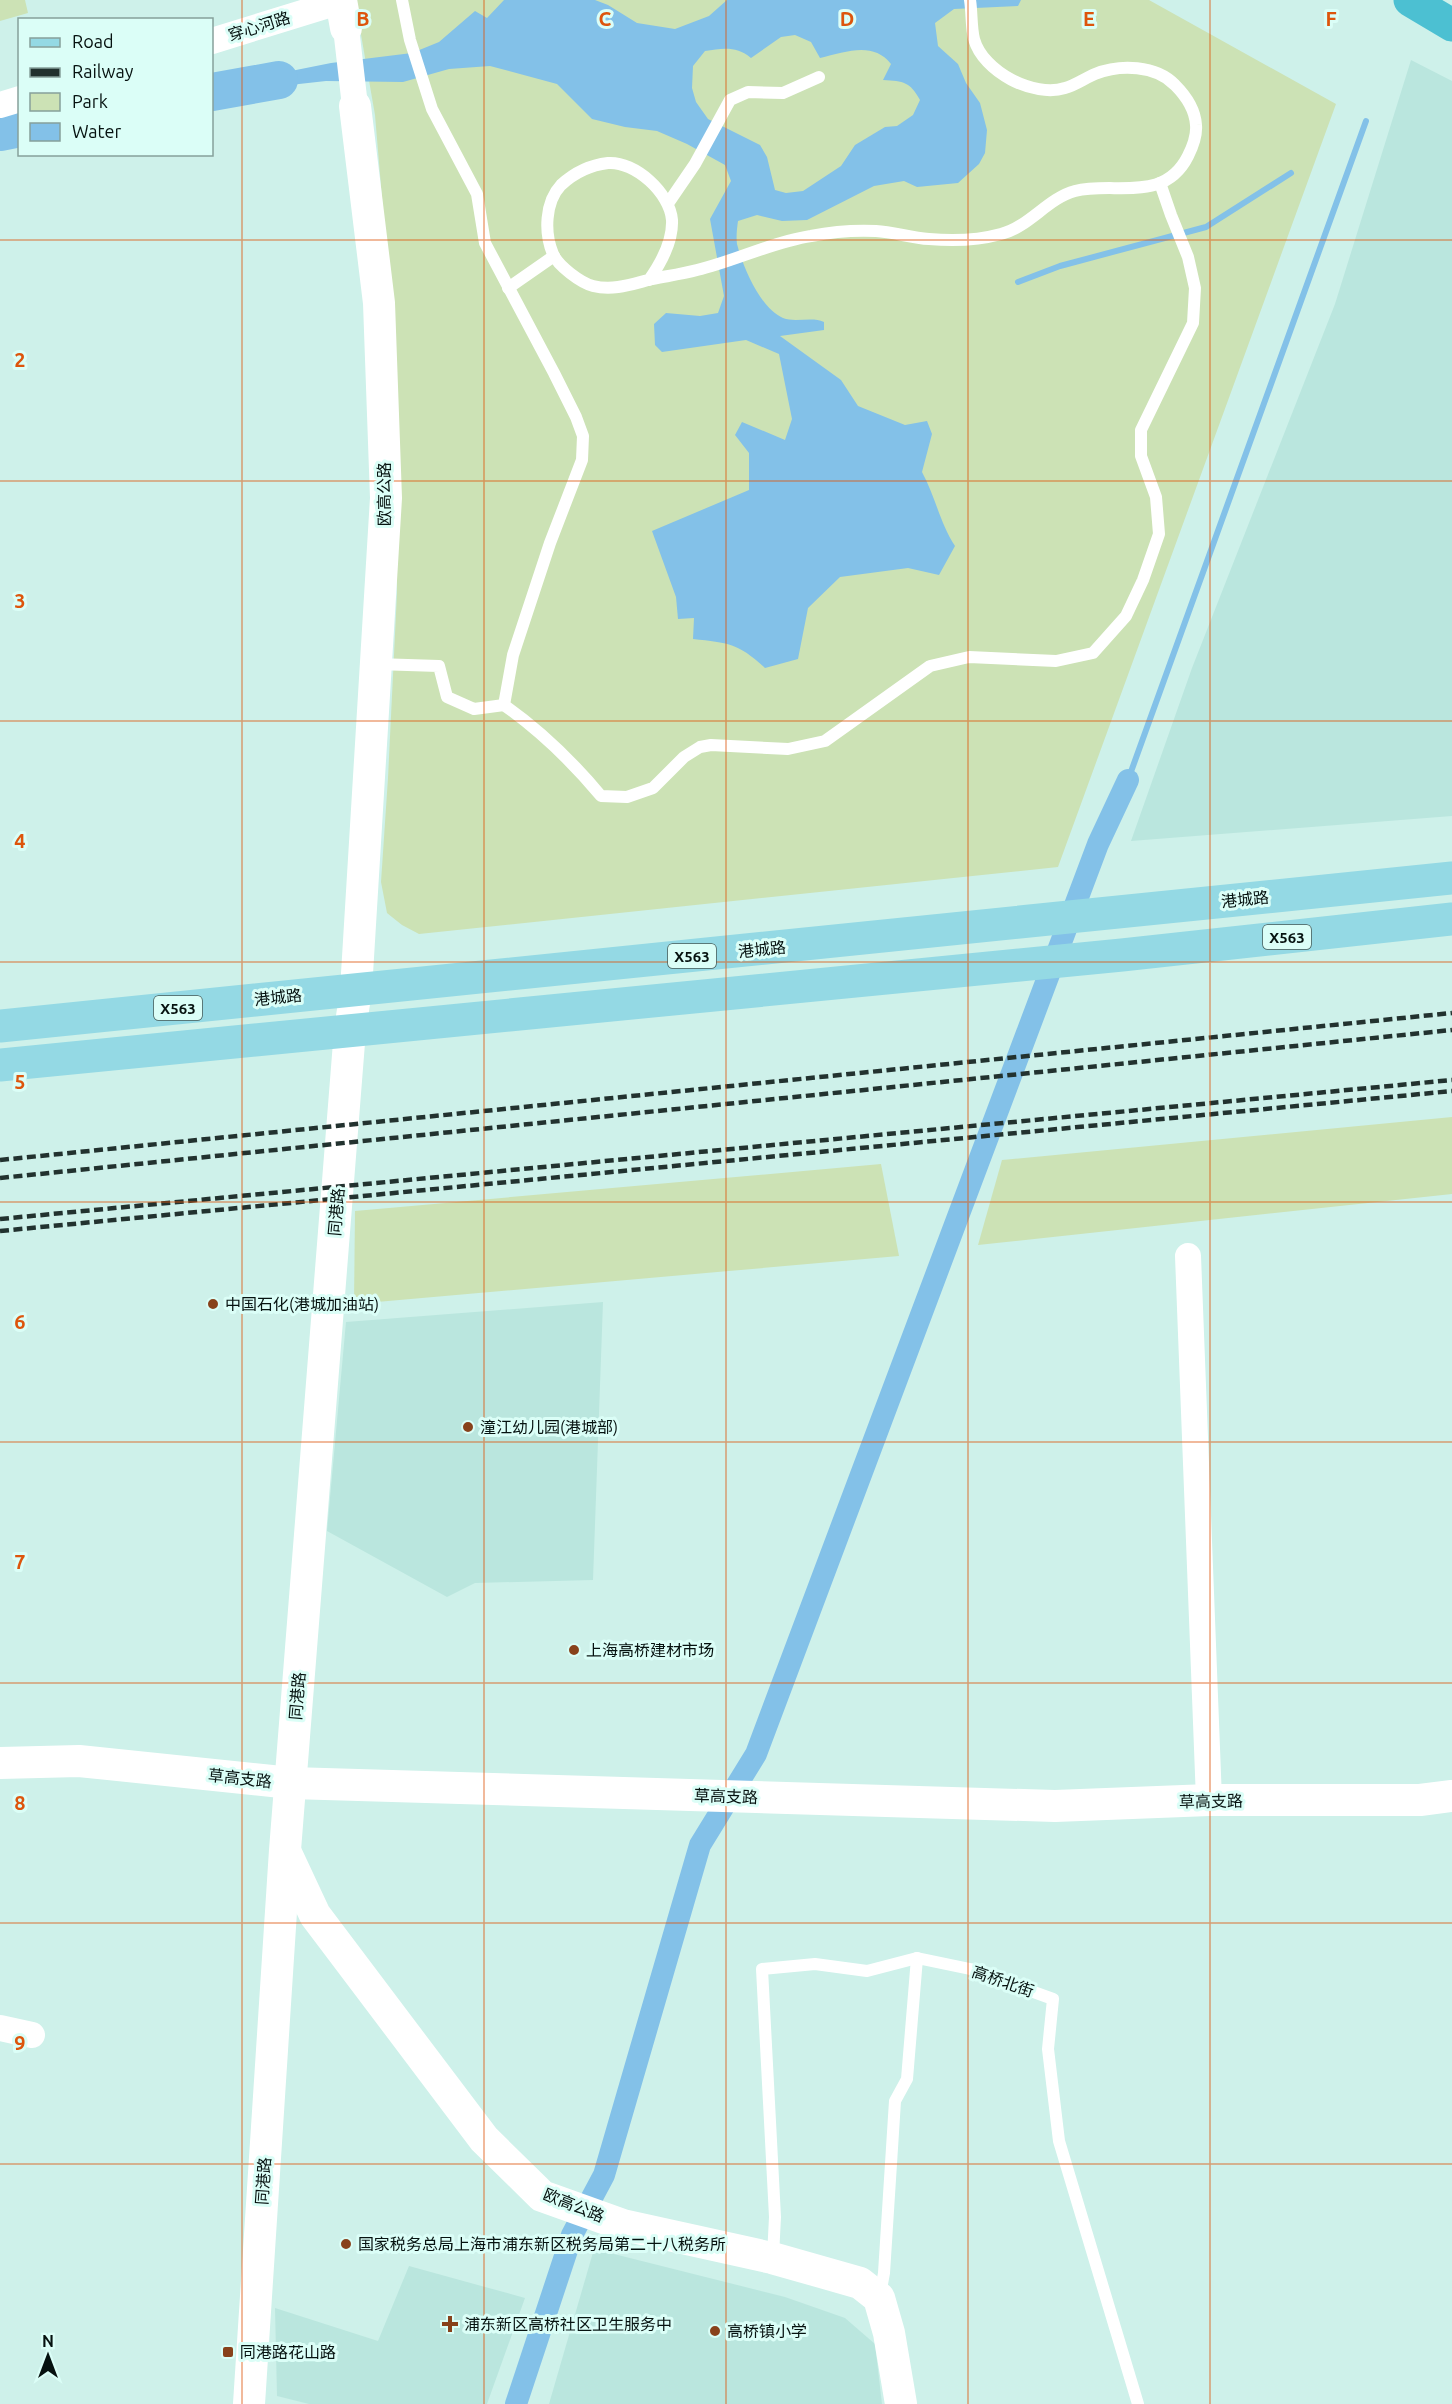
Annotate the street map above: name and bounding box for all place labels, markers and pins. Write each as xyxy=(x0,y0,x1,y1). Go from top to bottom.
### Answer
place label: 中国石化(港城加油站) xyxy=(225,1295,379,1314)
marker: 中国石化(港城加油站) xyxy=(206,1297,220,1311)
place label: 潼江幼儿园(港城部) xyxy=(480,1418,618,1437)
marker: 潼江幼儿园(港城部) xyxy=(461,1420,475,1434)
place label: 上海高桥建材市场 xyxy=(586,1641,714,1659)
marker: 上海高桥建材市场 xyxy=(567,1643,581,1657)
place label: 国家税务总局上海市浦东新区税务局第二十八税务所 xyxy=(358,2235,726,2253)
marker: 国家税务总局上海市浦东新区税务局第二十八税务所 xyxy=(339,2237,353,2251)
marker: 浦东新区高桥社区卫生服务中 xyxy=(441,2315,459,2333)
place label: 浦东新区高桥社区卫生服务中 xyxy=(464,2315,672,2333)
place label: 高桥镇小学 xyxy=(727,2322,807,2340)
marker: 高桥镇小学 xyxy=(708,2324,722,2338)
place label: 同港路花山路 xyxy=(240,2343,336,2361)
marker: 同港路花山路 xyxy=(221,2345,235,2359)

